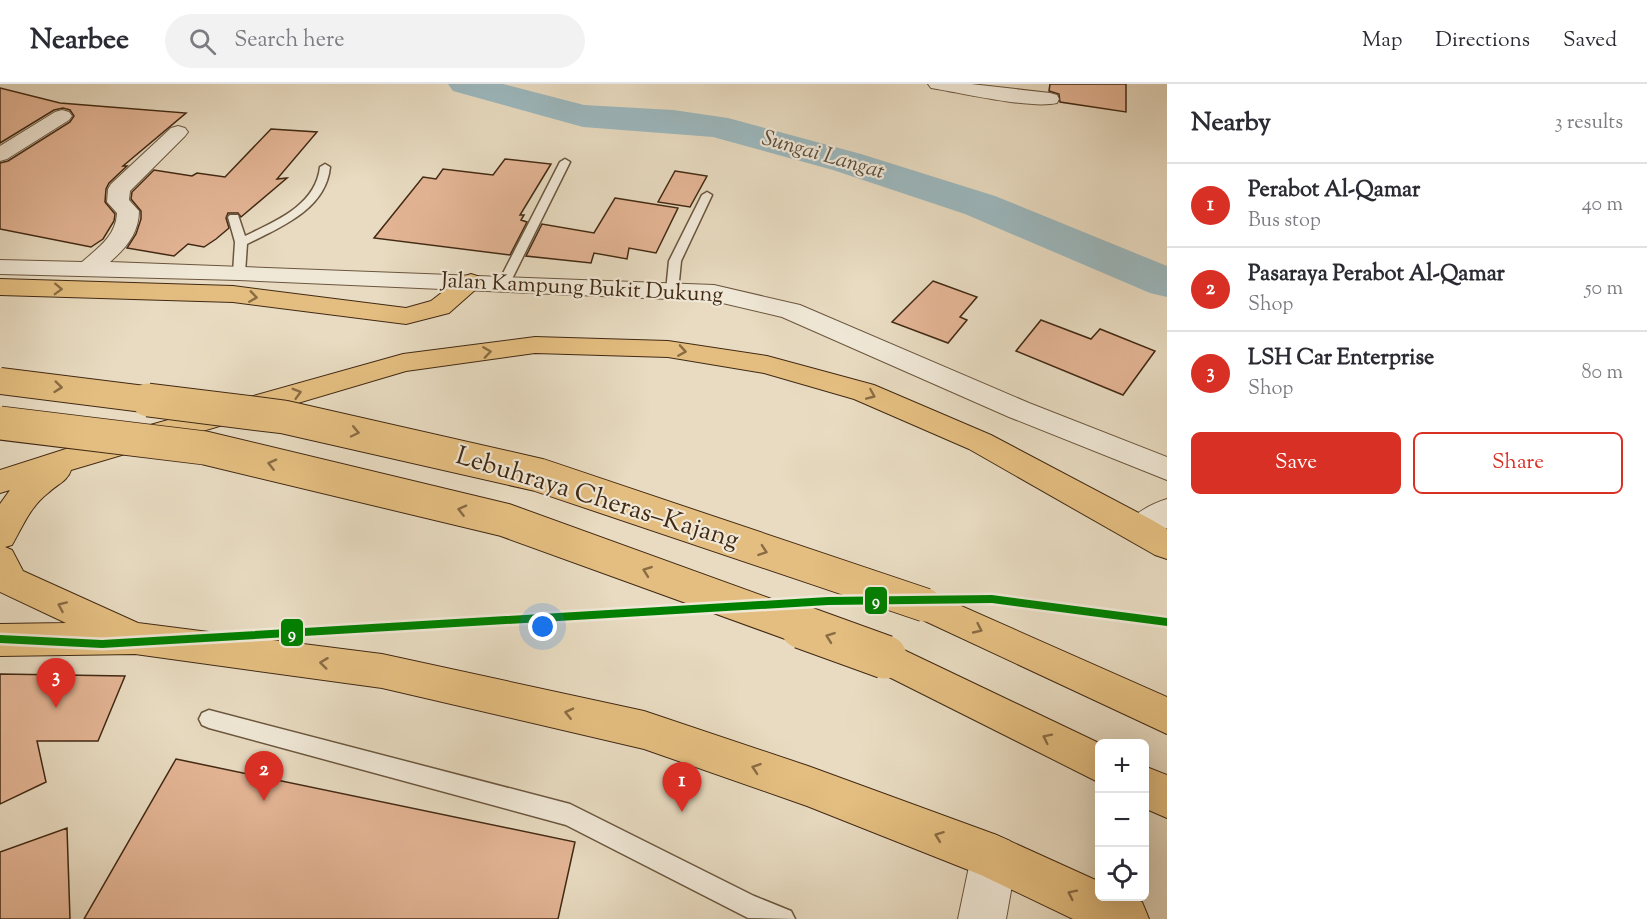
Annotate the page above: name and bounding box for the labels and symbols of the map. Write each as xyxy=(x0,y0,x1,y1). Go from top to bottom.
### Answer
water label: Sungai Langat xyxy=(758,123,889,189)
street label: Jalan Kampung Bukit Dukung xyxy=(439,266,724,312)
one-way arrow xyxy=(54,282,63,295)
one-way arrow xyxy=(249,291,258,303)
one-way arrow xyxy=(676,344,686,357)
one-way arrow xyxy=(483,346,492,358)
one-way arrow xyxy=(54,381,63,393)
one-way arrow xyxy=(292,388,302,401)
one-way arrow xyxy=(865,388,876,400)
one-way arrow xyxy=(349,424,359,437)
street label: Lebuhraya Cheras–Kajang xyxy=(451,438,743,560)
one-way arrow xyxy=(268,459,278,472)
one-way arrow xyxy=(457,505,467,518)
one-way arrow xyxy=(757,543,768,556)
one-way arrow xyxy=(642,566,653,579)
line badge: 9 xyxy=(864,586,888,615)
text: 9 xyxy=(872,591,880,614)
one-way arrow xyxy=(57,601,68,613)
your location xyxy=(528,612,557,641)
line badge: 9 xyxy=(280,618,304,647)
one-way arrow xyxy=(972,622,983,634)
text: 9 xyxy=(288,624,296,647)
one-way arrow xyxy=(826,632,836,645)
pin: 3 xyxy=(36,658,76,708)
one-way arrow xyxy=(319,658,329,670)
one-way arrow xyxy=(565,708,575,721)
one-way arrow xyxy=(1043,733,1054,745)
pin: 2 xyxy=(244,752,284,801)
pin: 1 xyxy=(662,762,702,812)
one-way arrow xyxy=(751,763,762,776)
one-way arrow xyxy=(934,830,945,843)
one-way arrow xyxy=(1067,889,1078,901)

